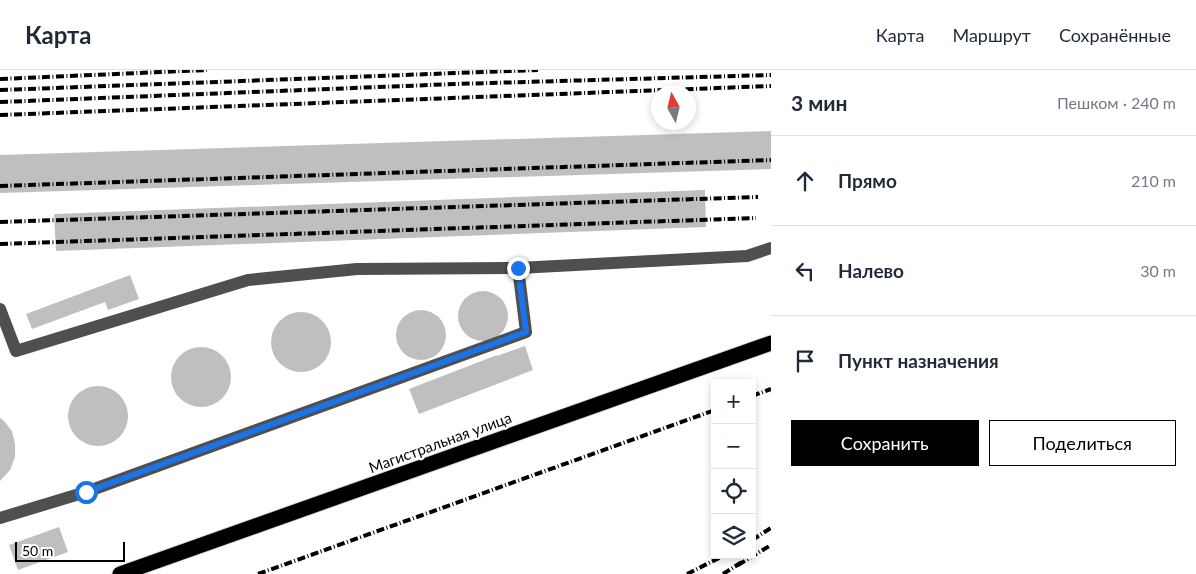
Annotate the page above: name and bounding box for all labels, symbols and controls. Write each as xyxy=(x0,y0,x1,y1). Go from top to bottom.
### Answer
text: Карта xyxy=(25,20,92,49)
text: Карта xyxy=(876,24,924,46)
text: Маршрут xyxy=(952,24,1031,46)
text: Сохранённые xyxy=(1059,24,1171,46)
north arrow xyxy=(651,85,696,130)
text: 3 мин xyxy=(791,90,848,115)
text: Пешком · 240 m xyxy=(1057,93,1176,112)
icon: ahead xyxy=(791,167,819,195)
text: Прямо xyxy=(838,169,897,192)
text: 210 m xyxy=(1131,171,1176,190)
route end xyxy=(507,257,530,280)
icon: left xyxy=(791,257,819,285)
text: Налево xyxy=(838,259,904,282)
text: 30 m xyxy=(1140,261,1176,280)
icon: arrive xyxy=(791,347,819,375)
text: Пункт назначения xyxy=(838,349,999,372)
map controls xyxy=(711,379,756,559)
button: + xyxy=(711,379,756,424)
street label: Магистральная улица xyxy=(366,408,514,476)
button: Сохранить xyxy=(791,420,979,466)
button: Поделиться xyxy=(989,420,1176,466)
button: − xyxy=(711,424,756,469)
button: locate xyxy=(711,469,756,514)
route start xyxy=(75,481,98,504)
button: layers xyxy=(711,514,756,559)
scale bar xyxy=(15,539,125,562)
text: 50 m xyxy=(22,542,53,559)

